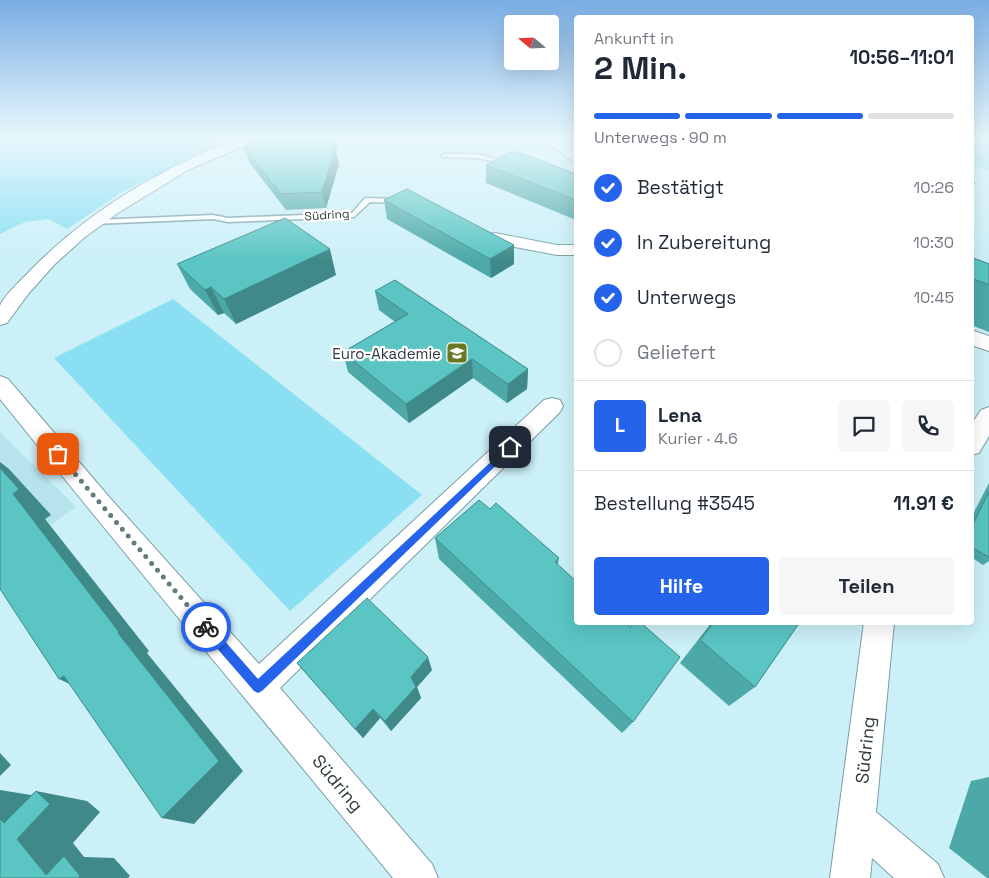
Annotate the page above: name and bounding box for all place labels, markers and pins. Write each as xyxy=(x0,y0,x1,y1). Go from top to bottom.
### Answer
school or university icon: Euro-Akademie xyxy=(445,341,469,365)
place label: Euro-Akademie xyxy=(332,344,441,363)
pin xyxy=(489,426,531,468)
pin xyxy=(37,433,79,475)

